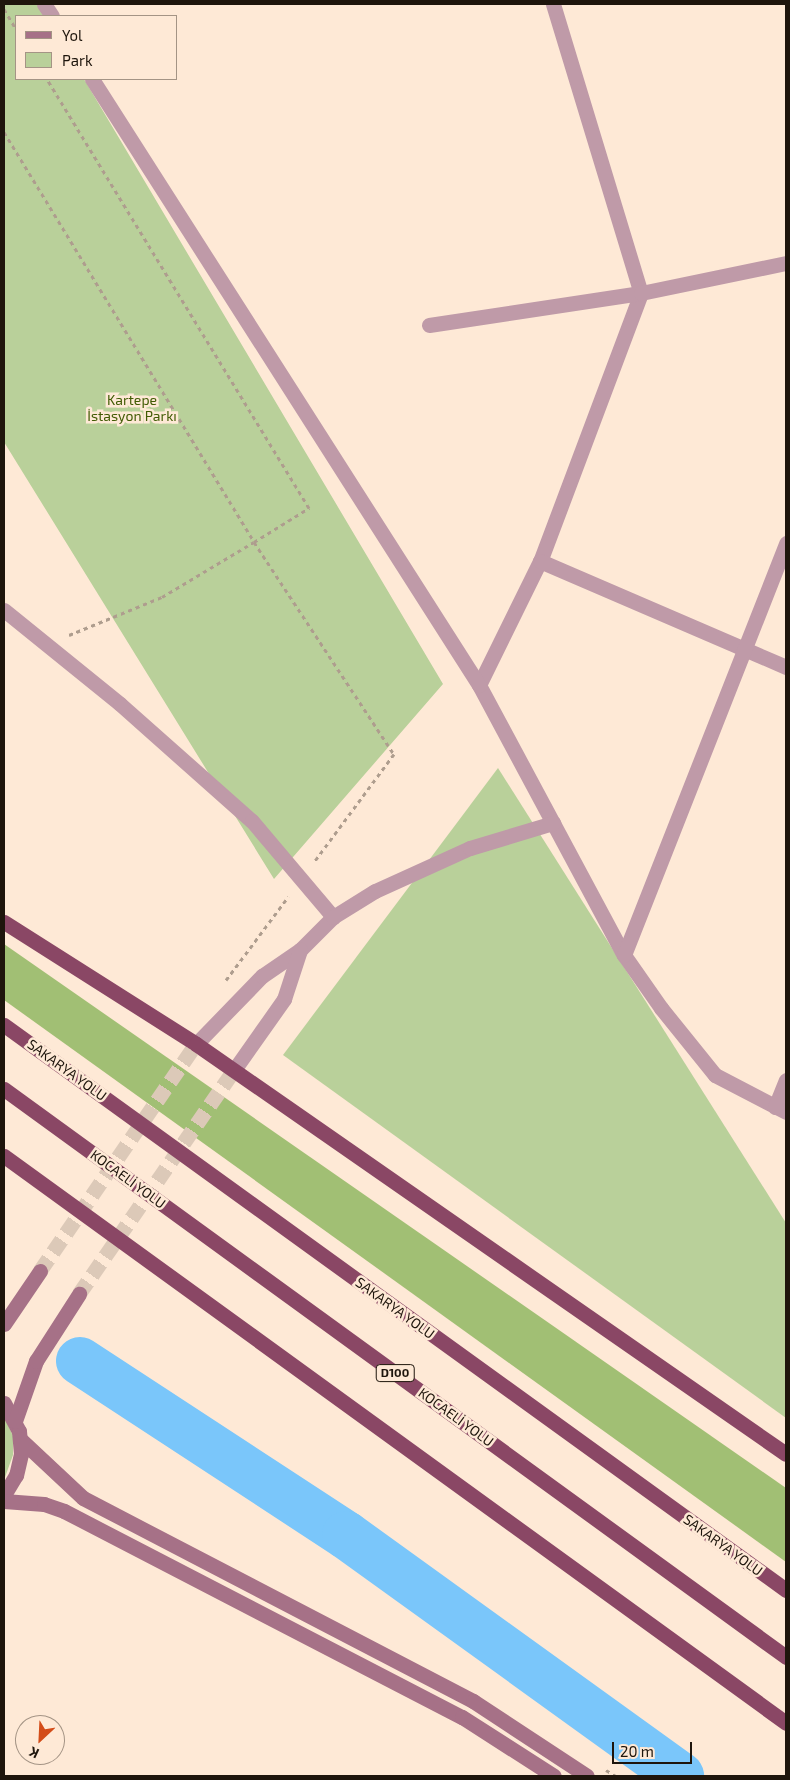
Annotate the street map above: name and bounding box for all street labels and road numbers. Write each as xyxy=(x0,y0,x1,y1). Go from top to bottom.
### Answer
street label: SAKARYA YOLU xyxy=(24,1035,110,1105)
street label: KOCAELİ YOLU xyxy=(87,1146,169,1212)
street label: SAKARYA YOLU xyxy=(352,1273,438,1343)
road number: D100 xyxy=(375,1364,415,1382)
street label: KOCAELİ YOLU xyxy=(415,1384,497,1450)
street label: SAKARYA YOLU xyxy=(680,1510,766,1580)

